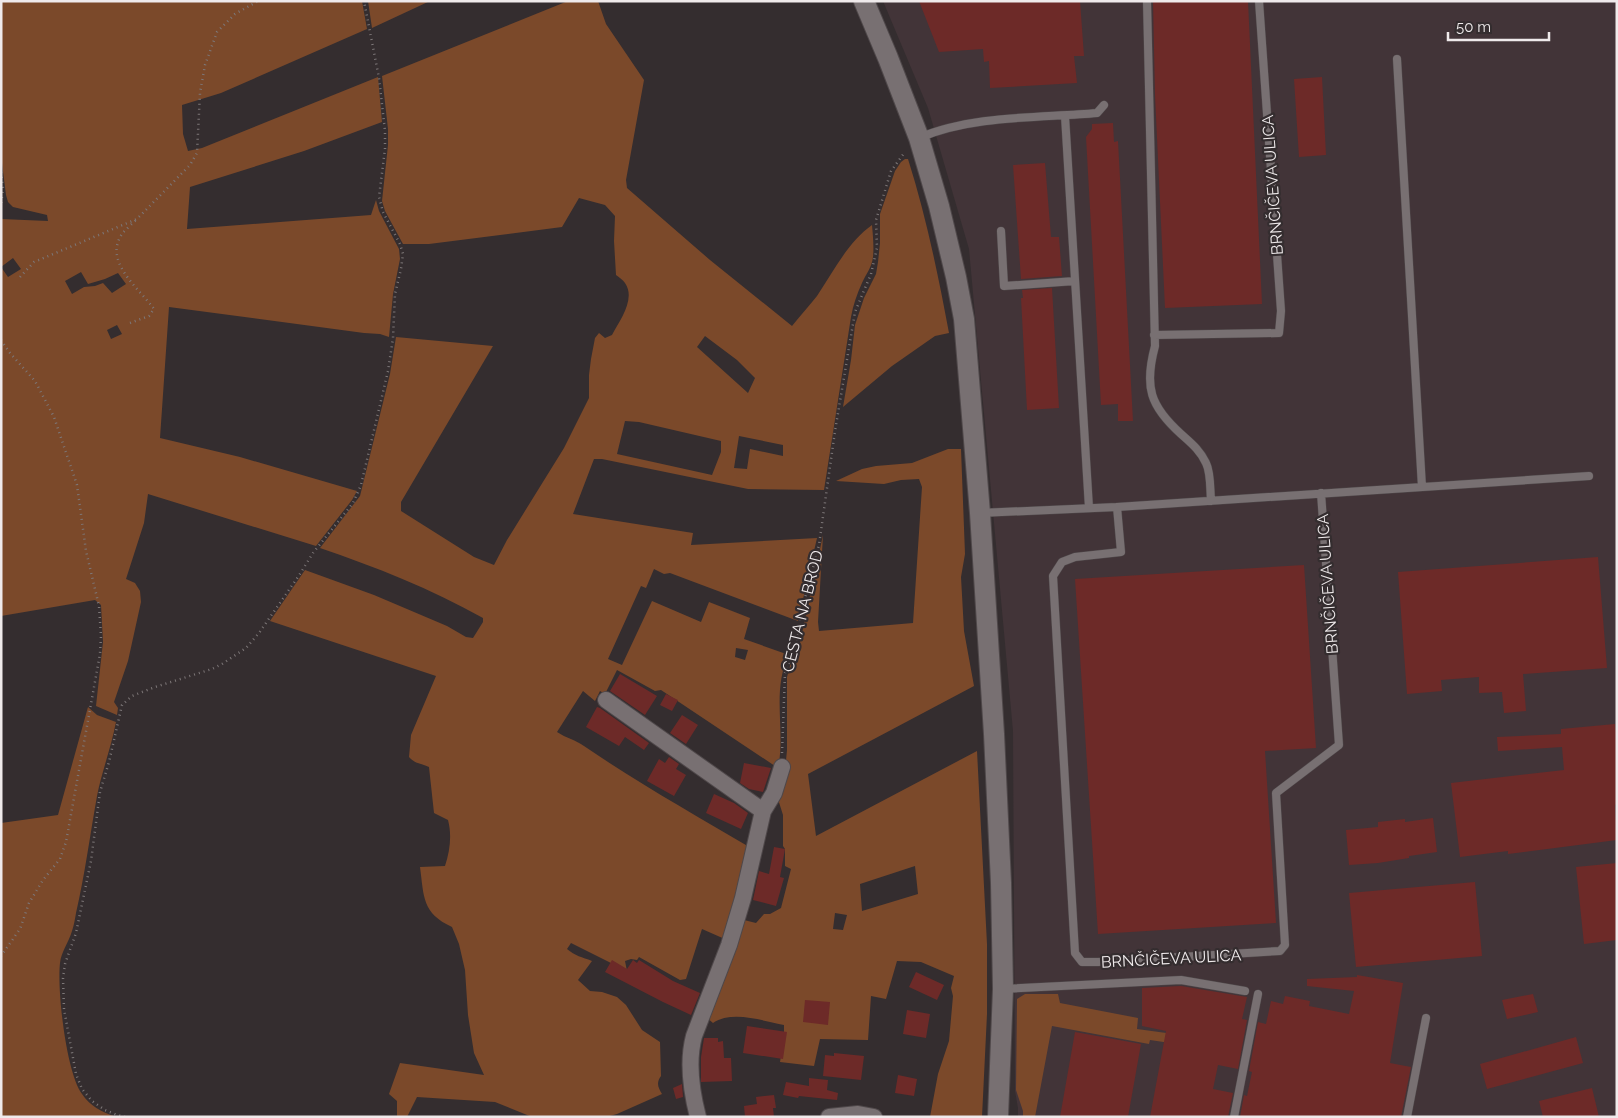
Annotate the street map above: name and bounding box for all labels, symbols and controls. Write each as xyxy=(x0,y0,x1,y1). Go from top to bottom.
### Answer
scale bar xyxy=(1448,10,1549,42)
text: 50 m xyxy=(1456,18,1491,36)
street label: BRNČIČEVA ULICA xyxy=(1257,114,1287,256)
street label: BRNČIČEVA ULICA xyxy=(1312,513,1342,655)
street label: CESTA NA BROD xyxy=(778,548,827,674)
street label: BRNČIČEVA ULICA xyxy=(1100,944,1242,972)

